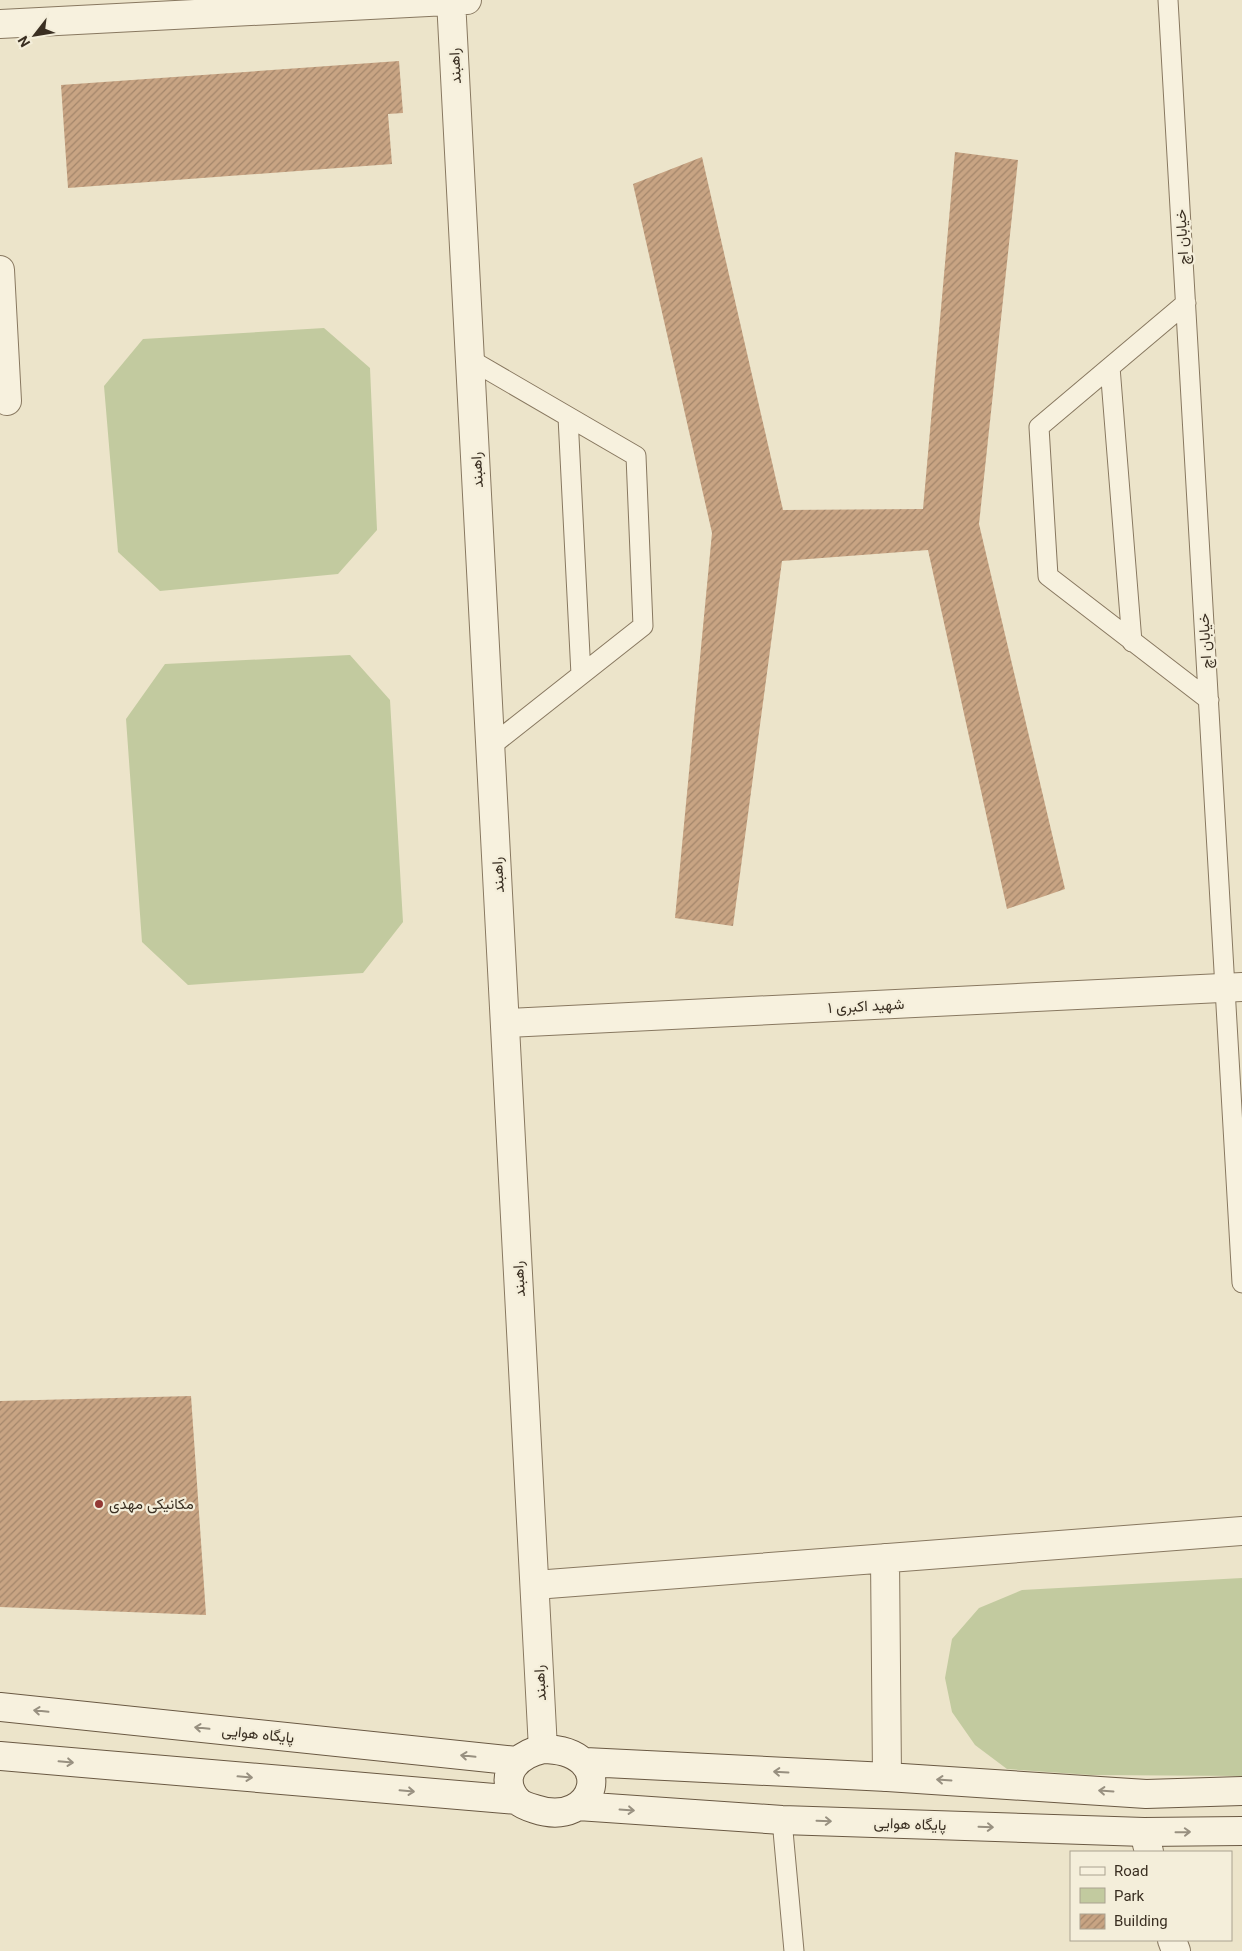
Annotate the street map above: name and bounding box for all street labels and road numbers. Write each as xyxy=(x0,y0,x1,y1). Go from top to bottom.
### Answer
street label: راهبند xyxy=(444,47,469,85)
street label: خیابان اچ xyxy=(1171,209,1196,265)
street label: راهبند xyxy=(466,451,491,489)
street label: خیابان اچ xyxy=(1194,613,1219,669)
street label: راهبند xyxy=(487,856,512,894)
street label: شهید اکبری ۱ xyxy=(827,994,905,1021)
street label: راهبند xyxy=(508,1260,533,1298)
street label: راهبند xyxy=(529,1664,554,1702)
street label: پایگاه هوایی xyxy=(220,1720,295,1751)
street label: پایگاه هوایی xyxy=(873,1813,947,1838)

